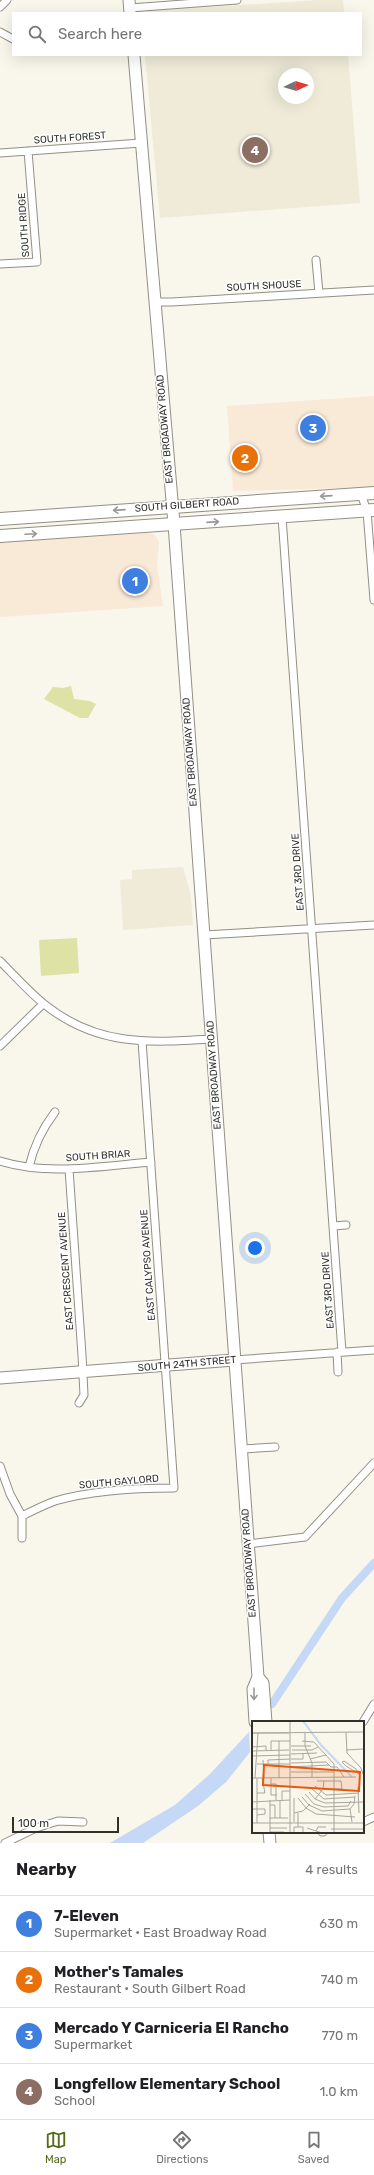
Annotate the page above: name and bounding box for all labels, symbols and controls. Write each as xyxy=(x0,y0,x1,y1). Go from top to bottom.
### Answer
search box xyxy=(12,12,362,56)
icon: search xyxy=(26,23,48,45)
text: Search here xyxy=(58,25,142,43)
north arrow xyxy=(278,68,314,104)
street label: SOUTH FOREST xyxy=(33,129,107,147)
pin: 4 xyxy=(242,135,268,165)
street label: SOUTH RIDGE xyxy=(16,192,32,258)
street label: SOUTH SHOUSE xyxy=(226,278,302,294)
street label: EAST BROADWAY ROAD xyxy=(154,374,176,484)
pin: 3 xyxy=(300,413,326,443)
pin: 2 xyxy=(232,443,258,473)
one-way arrow xyxy=(320,493,333,500)
street label: SOUTH GILBERT ROAD xyxy=(134,495,240,515)
one-way arrow xyxy=(113,506,126,513)
one-way arrow xyxy=(206,518,219,525)
one-way arrow xyxy=(24,530,37,537)
pin: 1 xyxy=(122,566,148,596)
street label: EAST BROADWAY ROAD xyxy=(180,697,200,807)
street label: EAST 3RD DRIVE xyxy=(289,833,307,911)
street label: EAST BROADWAY ROAD xyxy=(204,1020,224,1130)
street label: SOUTH BRIAR xyxy=(65,1148,131,1164)
street label: EAST CALYPSO AVENUE xyxy=(138,1209,158,1321)
street label: EAST CRESCENT AVENUE xyxy=(56,1211,76,1331)
your location xyxy=(245,1238,265,1258)
street label: EAST 3RD DRIVE xyxy=(319,1251,337,1329)
street label: SOUTH 24TH STREET xyxy=(137,1354,237,1374)
street label: SOUTH GAYLORD xyxy=(79,1473,160,1491)
street label: EAST BROADWAY ROAD xyxy=(239,1508,259,1618)
one-way arrow xyxy=(250,1687,258,1700)
inset map xyxy=(252,1721,364,1833)
scale bar xyxy=(12,1815,119,1834)
text: 100 m xyxy=(18,1817,49,1830)
text: Nearby xyxy=(16,1859,77,1879)
text: 4 results xyxy=(305,1862,358,1877)
text: 7-Eleven xyxy=(54,1907,119,1925)
text: 1 xyxy=(26,1916,32,1931)
text: 630 m xyxy=(319,1916,358,1931)
text: Supermarket · East Broadway Road xyxy=(54,1925,267,1940)
text: Mother's Tamales xyxy=(54,1963,184,1981)
text: 2 xyxy=(25,1972,33,1987)
text: 740 m xyxy=(321,1972,358,1987)
text: Restaurant · South Gilbert Road xyxy=(54,1981,246,1996)
text: Mercado Y Carniceria El Rancho xyxy=(54,2019,289,2037)
text: 3 xyxy=(25,2028,33,2043)
text: 770 m xyxy=(322,2028,358,2043)
text: Supermarket xyxy=(54,2037,132,2052)
text: Longfellow Elementary School xyxy=(54,2075,280,2093)
text: 4 xyxy=(25,2084,33,2099)
text: 1.0 km xyxy=(320,2084,358,2099)
text: School xyxy=(54,2093,95,2108)
tab: Map xyxy=(45,2129,67,2166)
tab: Directions xyxy=(156,2129,208,2166)
tab: Saved xyxy=(298,2129,329,2166)

